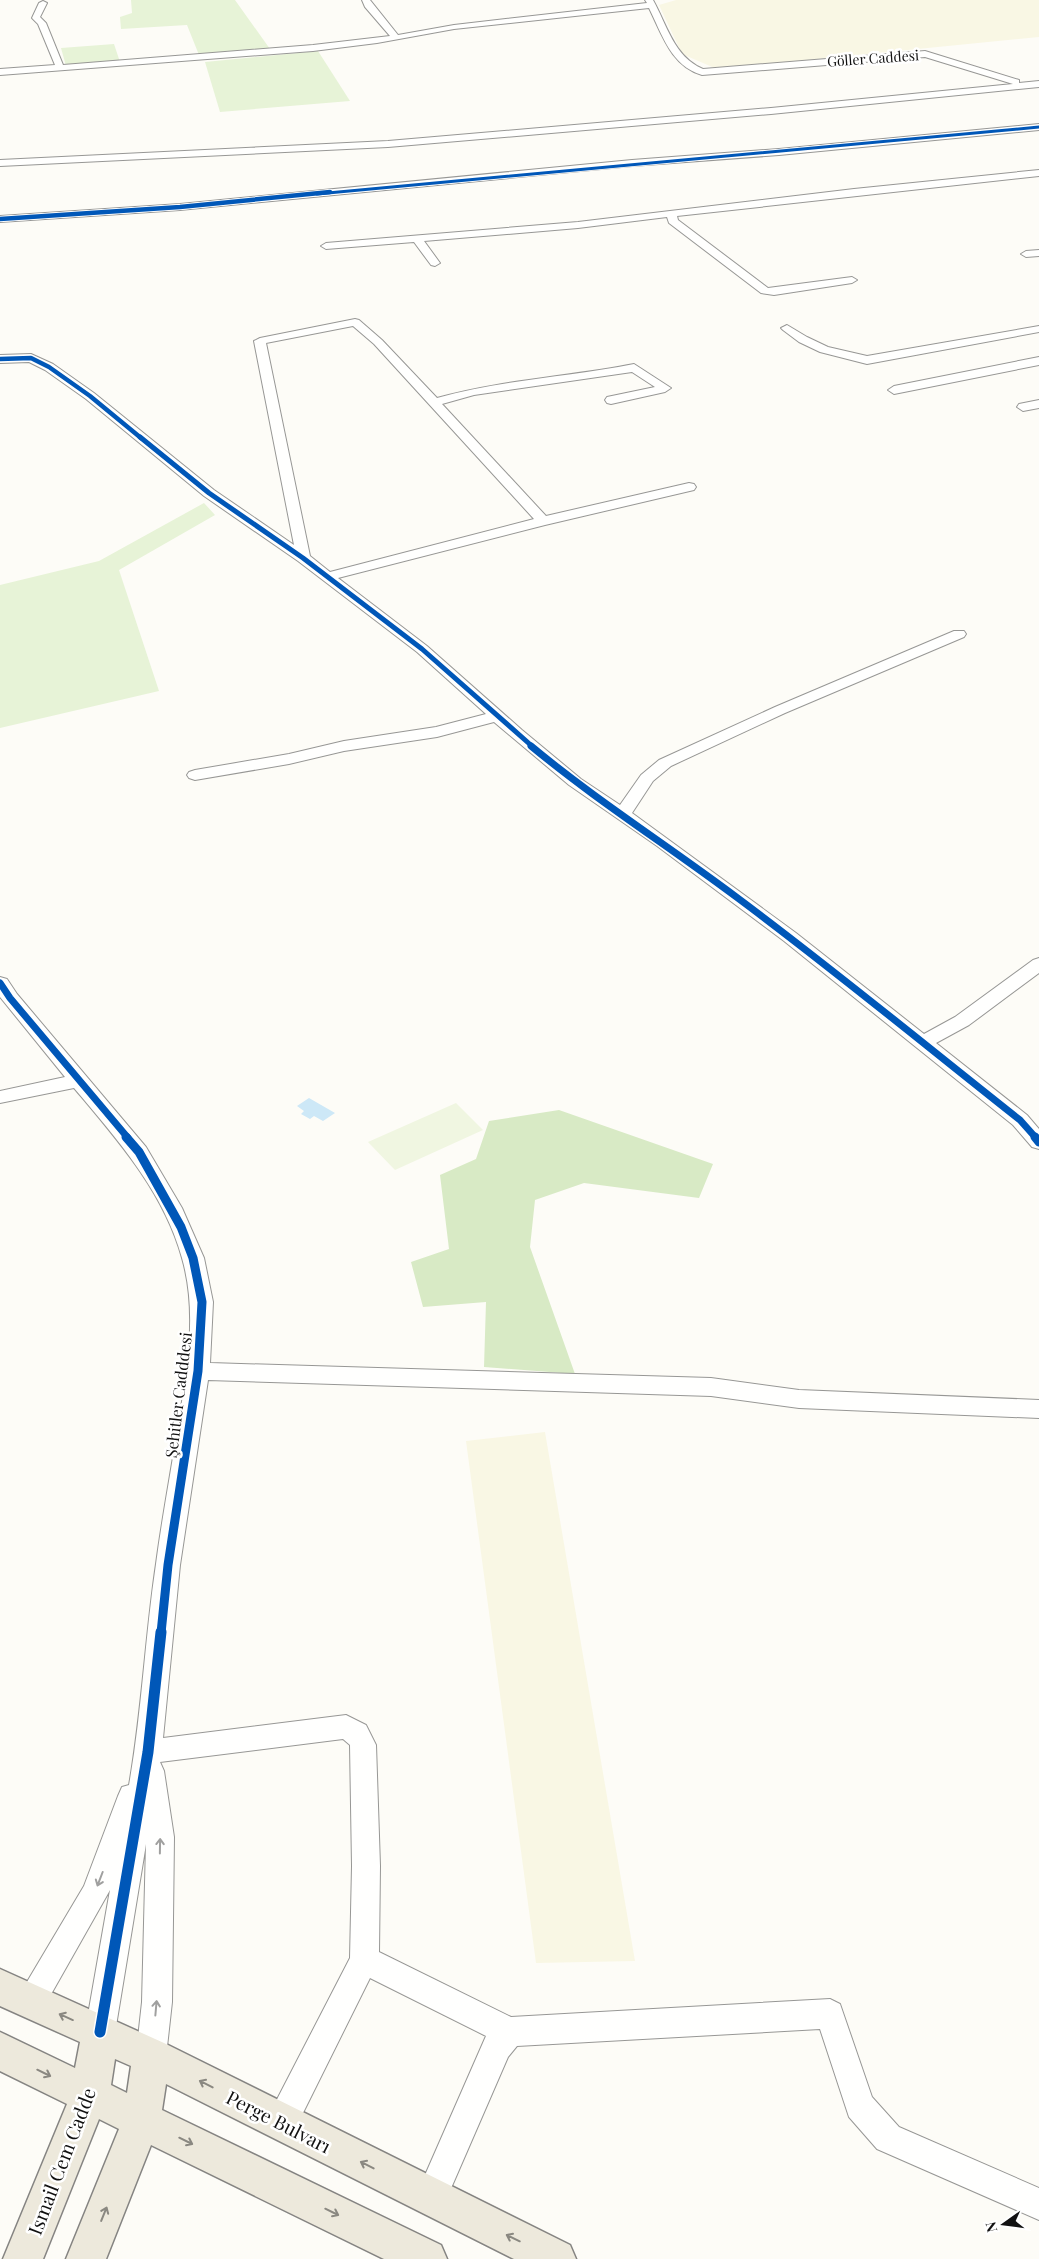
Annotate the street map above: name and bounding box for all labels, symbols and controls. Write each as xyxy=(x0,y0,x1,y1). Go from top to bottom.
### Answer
street label: Göller Caddesi xyxy=(826,45,920,71)
street label: Şehitler Cadddesi xyxy=(160,1331,196,1459)
one-way arrow xyxy=(155,1838,165,1854)
one-way arrow xyxy=(95,1872,104,1887)
one-way arrow xyxy=(151,2000,161,2016)
one-way arrow xyxy=(59,2011,74,2021)
one-way arrow xyxy=(36,2068,51,2078)
one-way arrow xyxy=(199,2079,214,2088)
street label: Ismail Cem Cadde xyxy=(21,2084,101,2238)
street label: Perge Bulvarı xyxy=(222,2084,336,2159)
one-way arrow xyxy=(178,2136,193,2146)
one-way arrow xyxy=(360,2160,375,2169)
north arrow xyxy=(979,2199,1029,2249)
one-way arrow xyxy=(100,2207,109,2222)
one-way arrow xyxy=(324,2207,339,2217)
text: N xyxy=(980,2220,1001,2234)
one-way arrow xyxy=(505,2232,520,2242)

